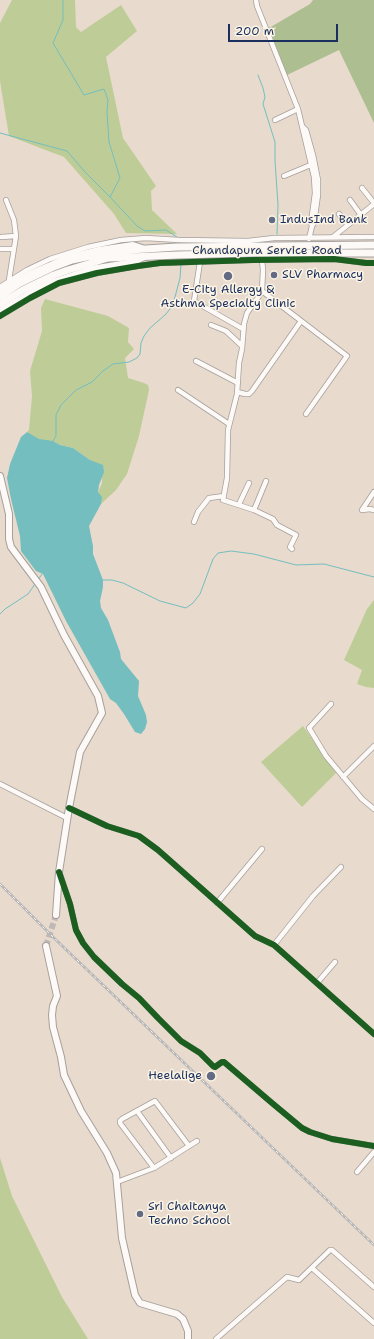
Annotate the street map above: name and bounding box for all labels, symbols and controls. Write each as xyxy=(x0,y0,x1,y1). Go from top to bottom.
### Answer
scale bar xyxy=(230,16,340,42)
text: 200 m xyxy=(235,23,274,39)
place label: IndusInd Bank xyxy=(280,213,367,227)
marker: IndusInd Bank xyxy=(267,215,277,225)
street label: Chandapura Service Road xyxy=(192,244,342,258)
place label: SLV Pharmacy xyxy=(282,268,363,282)
marker: E-City Allergy & Asthma Specialty Clinic xyxy=(222,270,234,282)
marker: SLV Pharmacy xyxy=(269,270,279,280)
place label: E-City Allergy & Asthma Specialty Clinic xyxy=(161,283,295,311)
place label: Heelalige xyxy=(148,1069,202,1083)
marker: Heelalige xyxy=(205,1070,217,1082)
place label: Sri Chaitanya Techno School xyxy=(148,1200,230,1228)
marker: Sri Chaitanya Techno School xyxy=(135,1209,145,1219)

